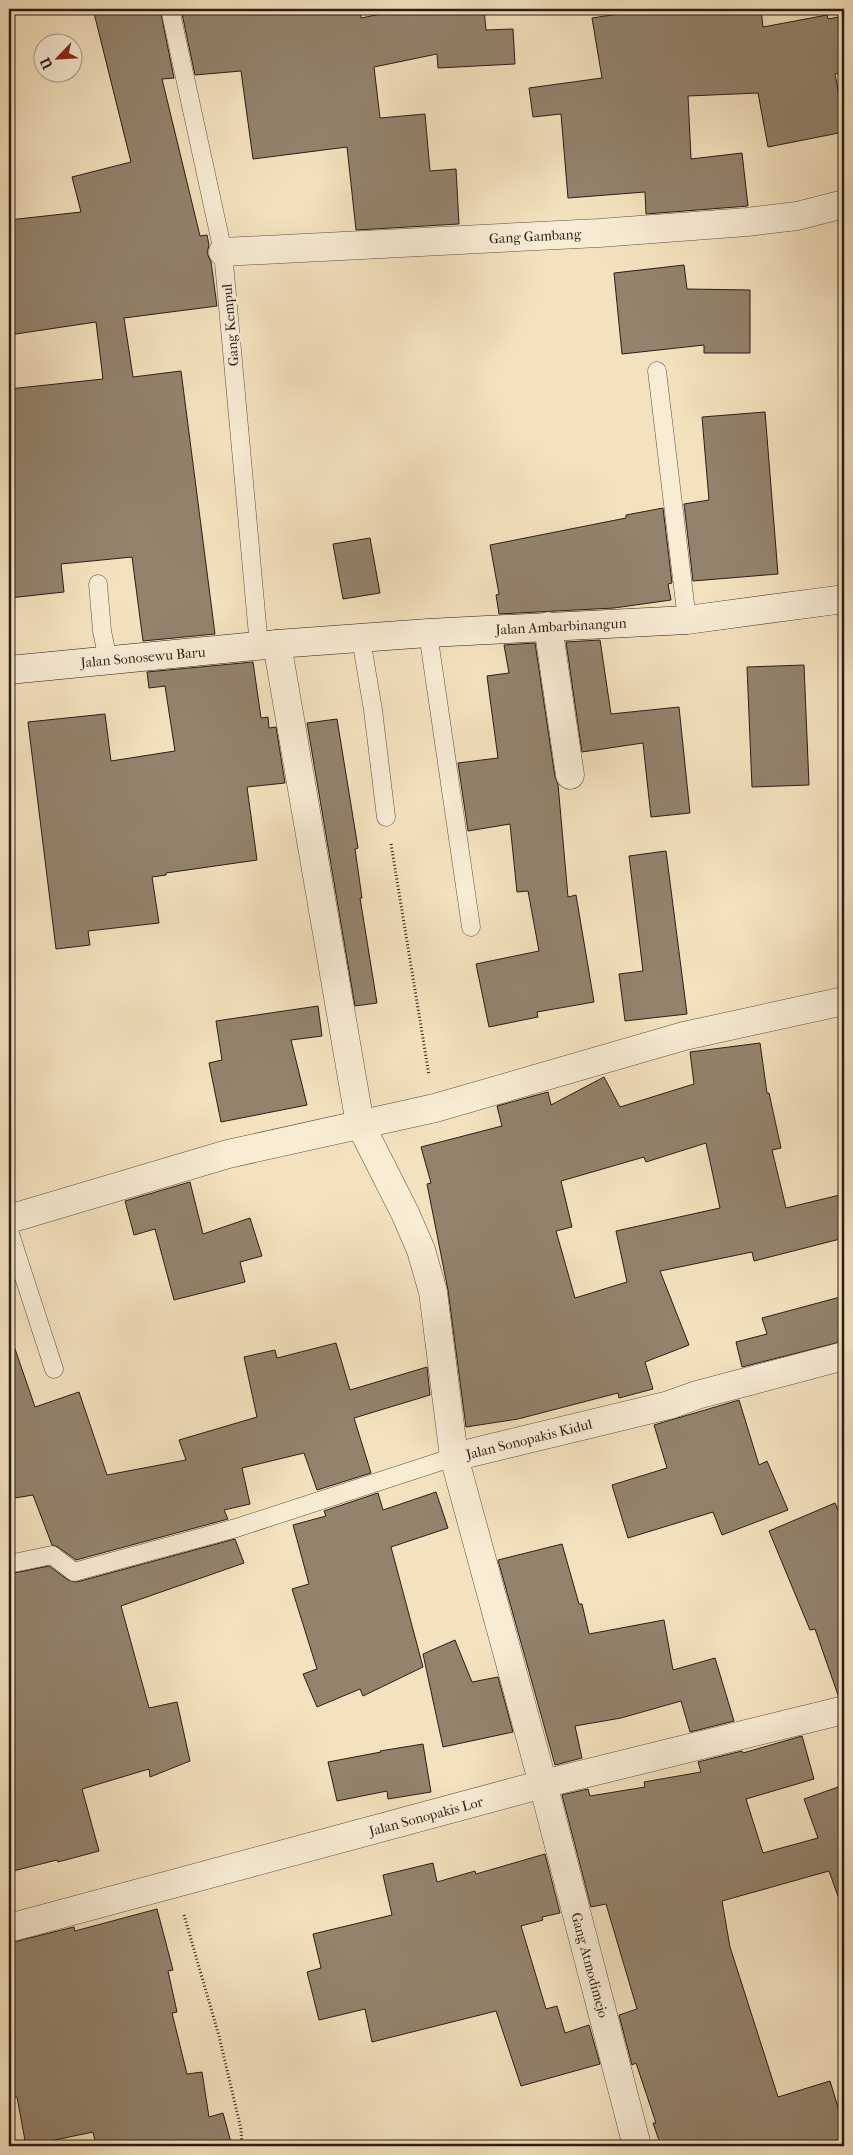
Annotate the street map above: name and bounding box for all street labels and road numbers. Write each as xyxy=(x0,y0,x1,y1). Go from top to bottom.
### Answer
street label: Gang Gambang xyxy=(488,226,582,247)
street label: Gang Kempul xyxy=(218,283,243,367)
street label: Jalan Ambarbinangun xyxy=(494,615,627,638)
street label: Jalan Sonosewu Baru xyxy=(79,644,206,672)
street label: Jalan Sonopakis Kidul xyxy=(463,1416,594,1464)
street label: Jalan Sonopakis Lor xyxy=(366,1793,485,1840)
street label: Gang Atmodimejo xyxy=(567,1911,612,2020)

